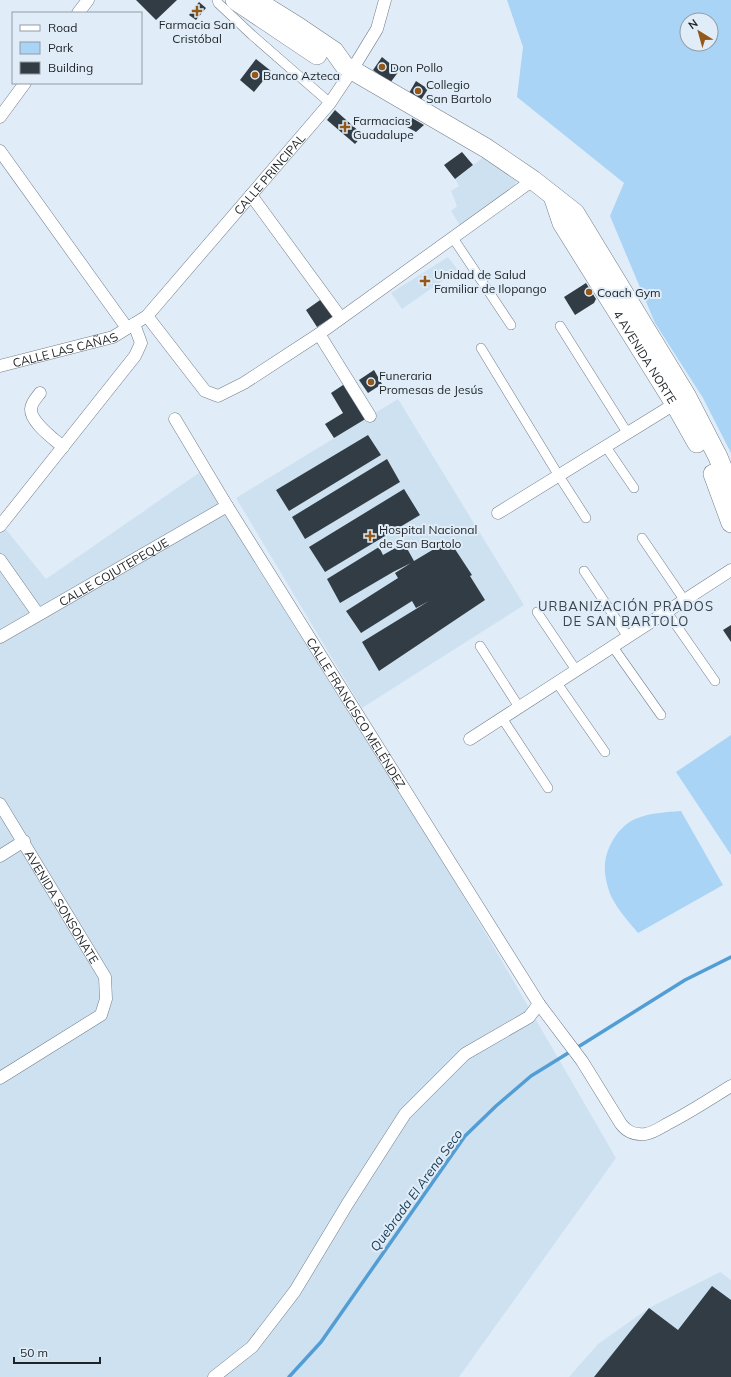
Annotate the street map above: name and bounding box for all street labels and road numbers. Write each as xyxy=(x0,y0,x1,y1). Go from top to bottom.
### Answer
street label: CALLE PRINCIPAL xyxy=(230,130,308,217)
street label: 4 AVENIDA NORTE xyxy=(611,307,680,406)
street label: CALLE LAS CAÑAS xyxy=(11,328,121,370)
street label: CALLE COJUTEPEQUE xyxy=(56,534,171,609)
street label: CALLE FRANCISCO MELÉNDEZ xyxy=(304,634,409,791)
street label: AVENIDA SONSONATE xyxy=(22,847,102,966)

